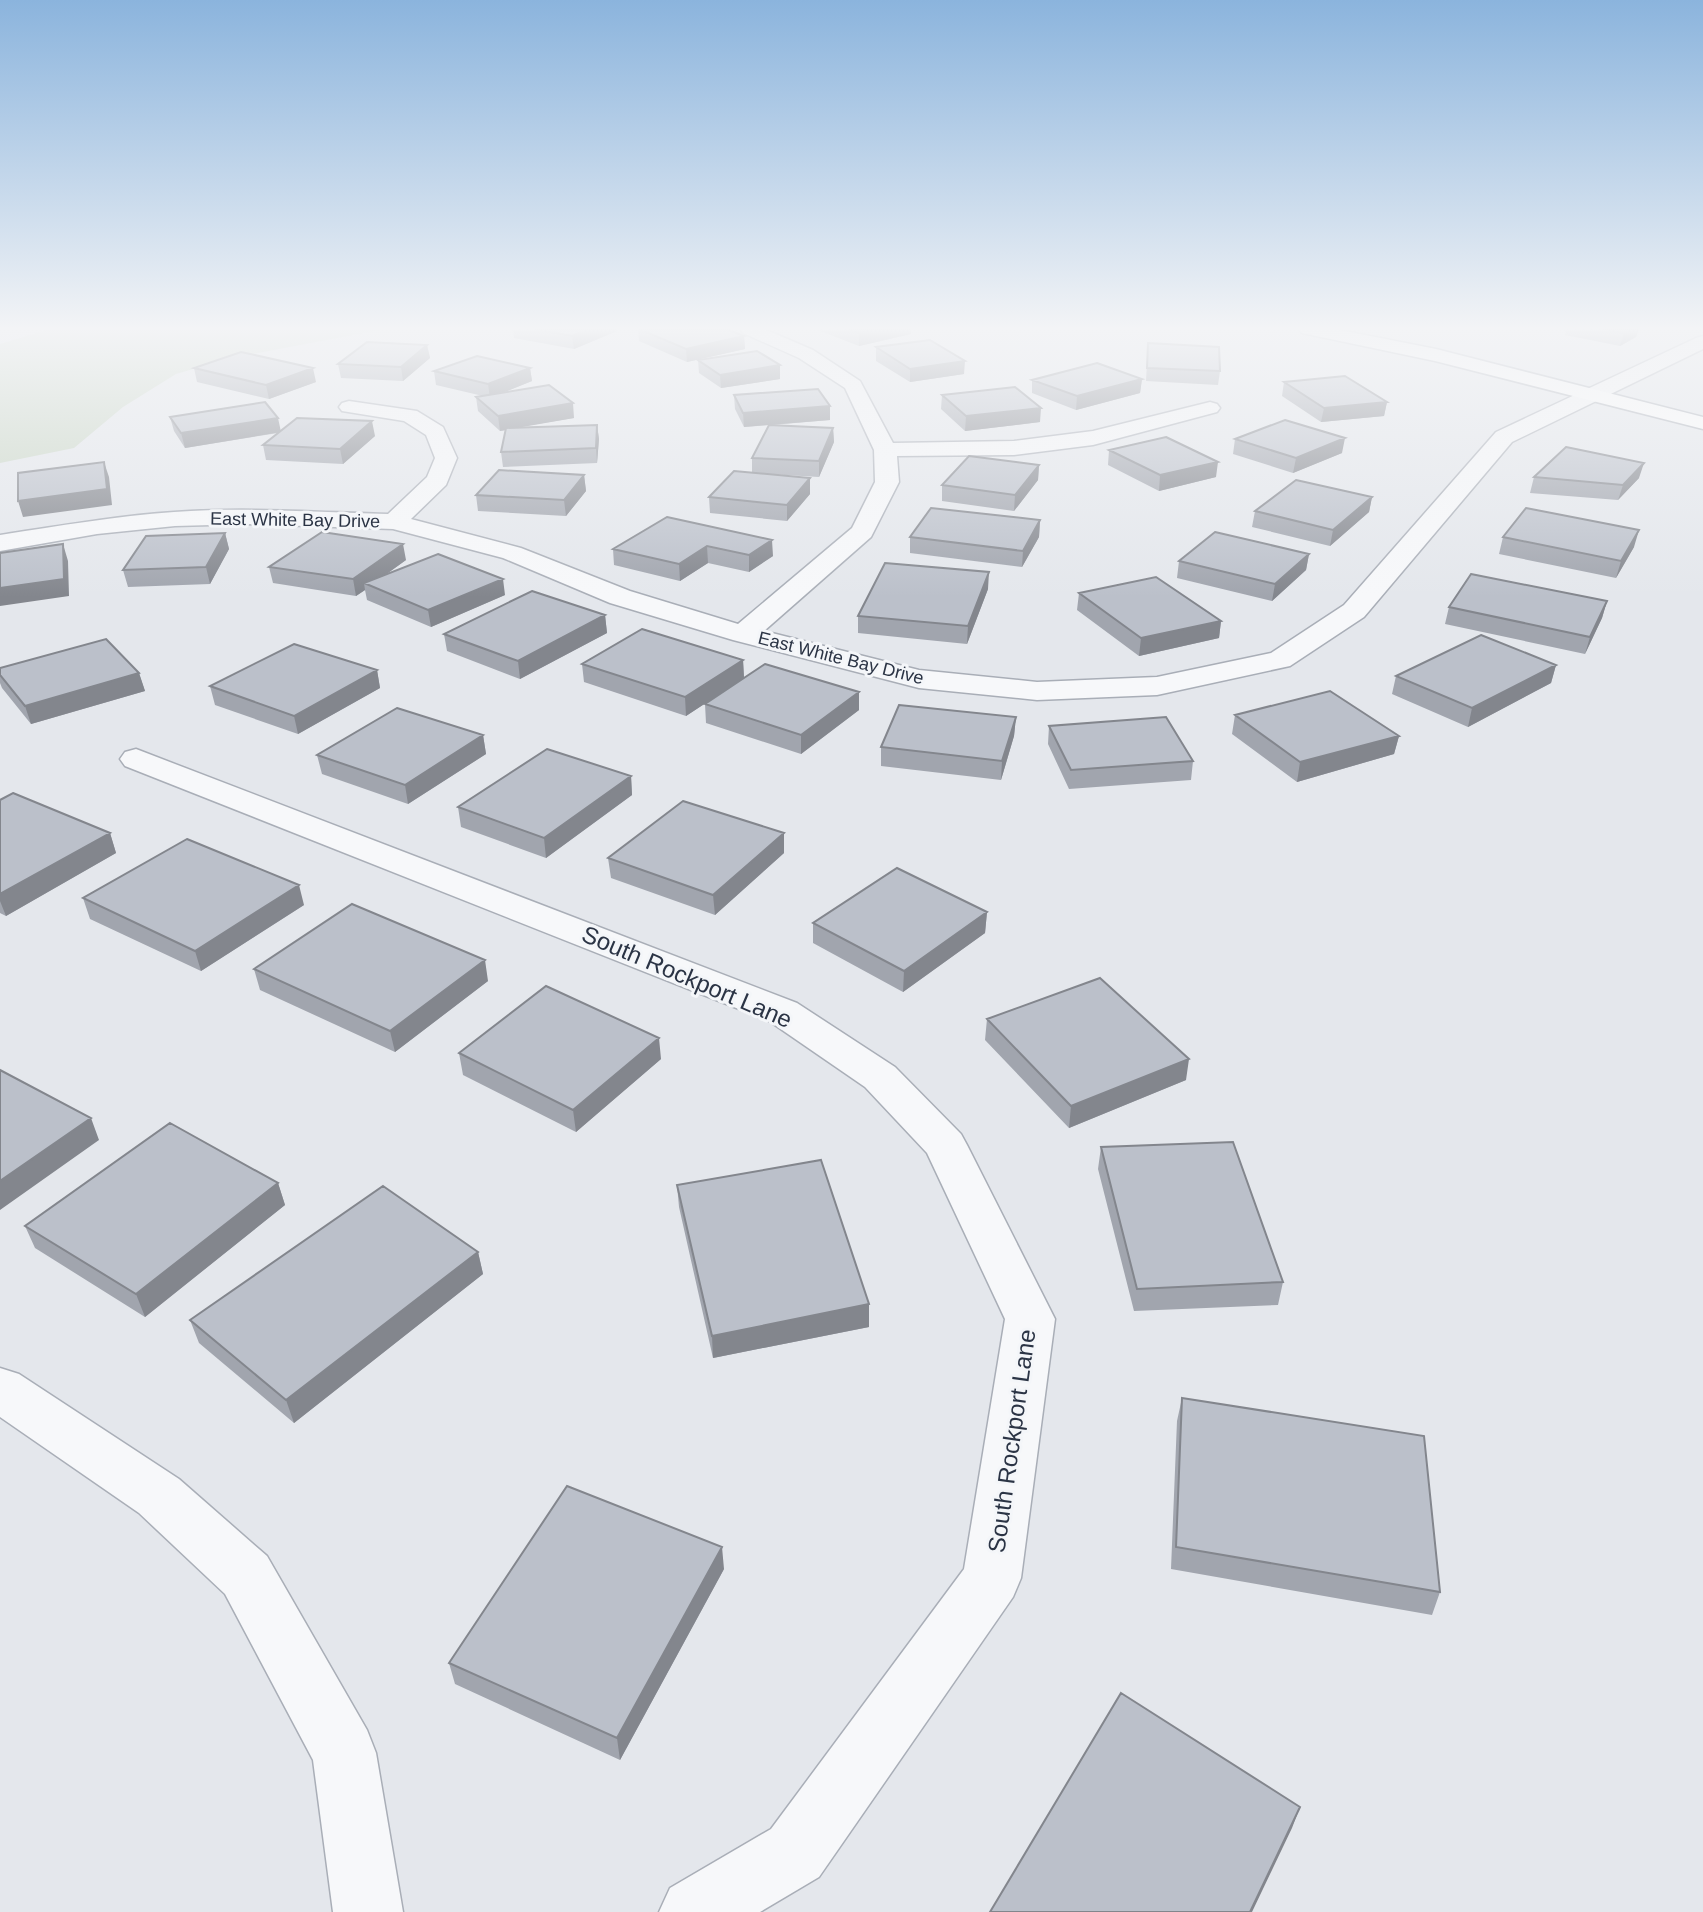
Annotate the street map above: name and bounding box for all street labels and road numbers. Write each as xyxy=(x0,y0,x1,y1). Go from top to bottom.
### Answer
street label: East White Bay Drive xyxy=(210,509,380,531)
street label: East White Bay Drive xyxy=(756,628,926,688)
street label: South Rockport Lane xyxy=(578,920,796,1033)
street label: South Rockport Lane xyxy=(982,1327,1041,1554)

